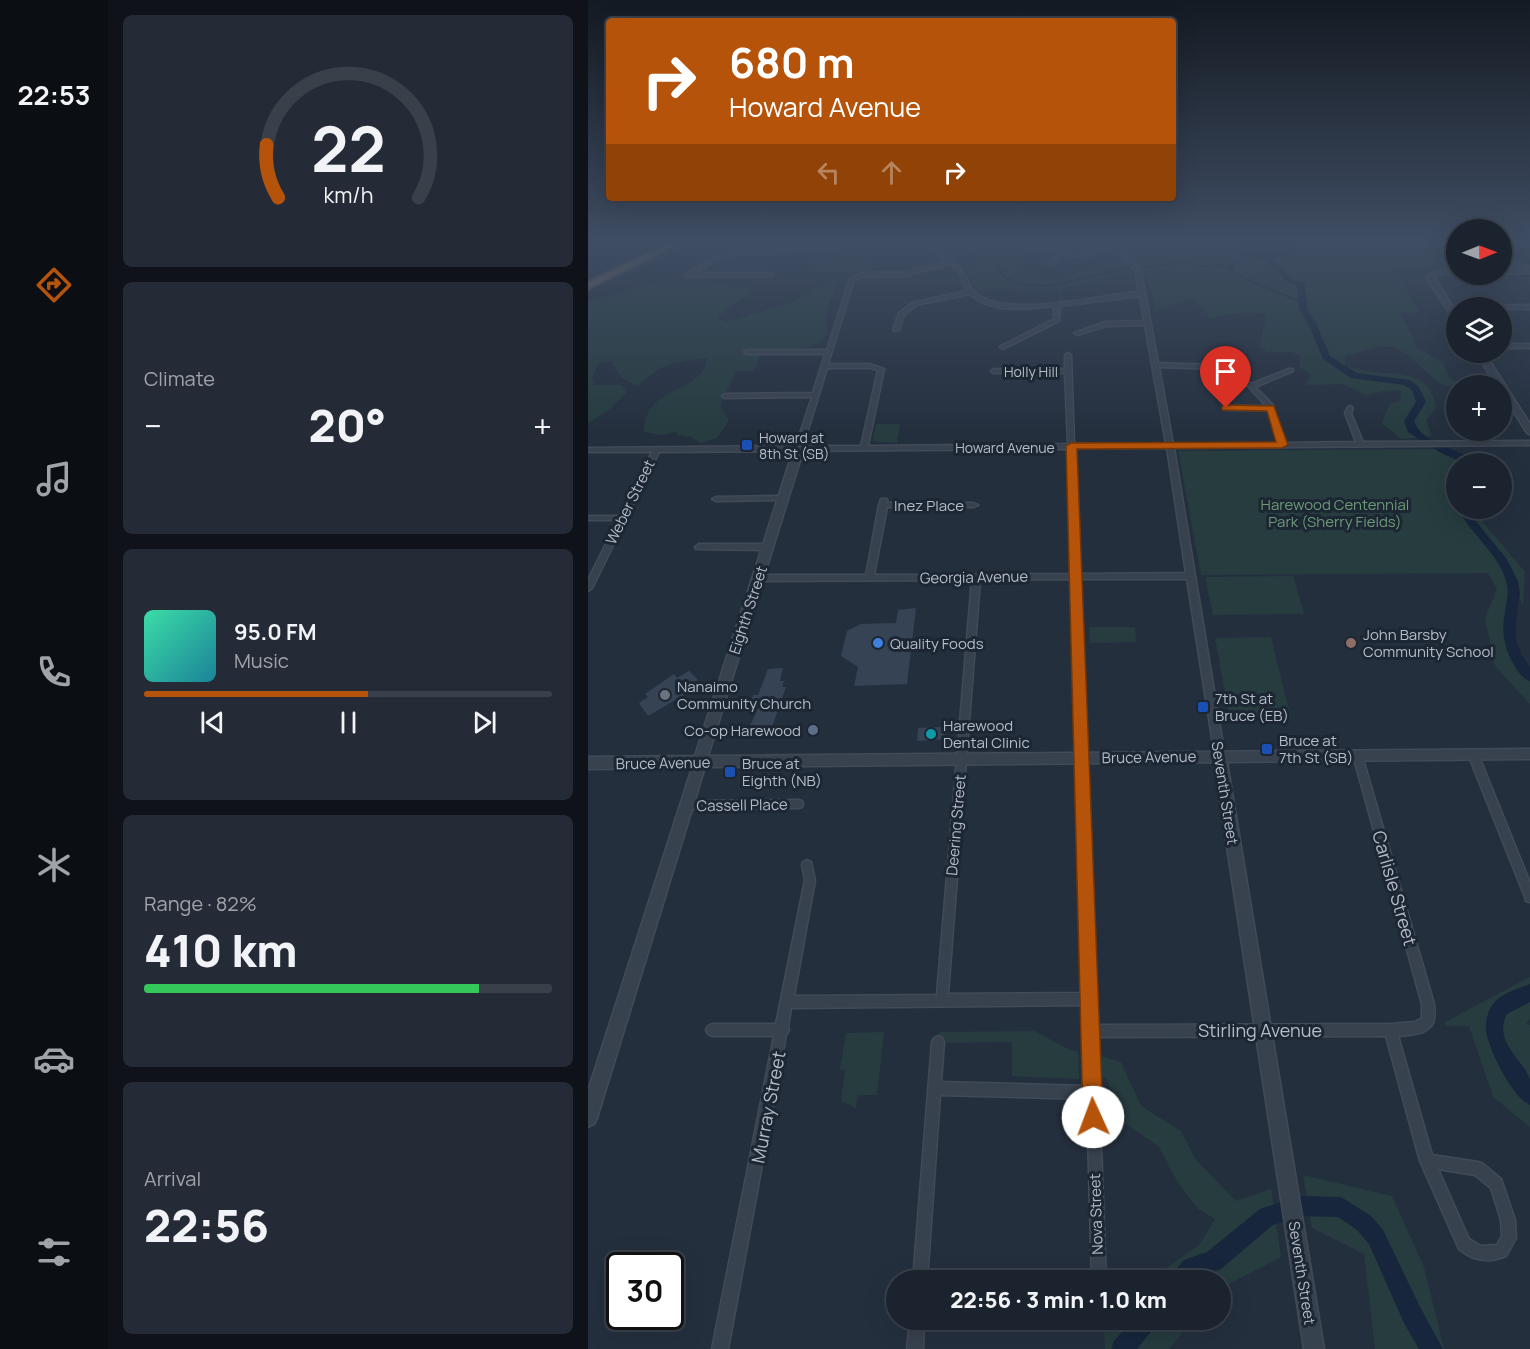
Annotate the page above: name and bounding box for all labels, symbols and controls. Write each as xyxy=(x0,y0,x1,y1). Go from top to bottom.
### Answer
text: 680 m xyxy=(729,33,855,91)
icon: right xyxy=(630,42,708,120)
text: 22:53 xyxy=(18,76,90,113)
text: Howard Avenue xyxy=(729,88,921,125)
text: 22 xyxy=(311,105,385,191)
icon: left xyxy=(812,156,845,189)
icon: ahead xyxy=(875,156,908,189)
icon: right xyxy=(938,156,971,189)
text: km/h xyxy=(323,180,373,209)
north arrow xyxy=(1446,219,1512,285)
map controls xyxy=(1446,219,1512,519)
icon: directions xyxy=(33,264,75,306)
button: layers xyxy=(1446,297,1512,363)
pin xyxy=(1200,346,1251,408)
icon: arrive xyxy=(1209,355,1242,388)
street label: Holly Hill xyxy=(1004,362,1058,381)
text: Climate xyxy=(144,365,215,392)
button: + xyxy=(1446,375,1512,441)
text: 20° xyxy=(309,394,386,456)
text: − xyxy=(144,403,162,448)
text: + xyxy=(533,403,552,448)
place label: Howard at 8th St (SB) xyxy=(759,428,829,463)
marker: Howard at 8th St (SB) xyxy=(740,438,754,452)
street label: Howard Avenue xyxy=(955,438,1055,457)
button: − xyxy=(1446,453,1512,519)
street label: Weber Street xyxy=(600,456,660,548)
icon: music xyxy=(33,458,75,500)
park label: Harewood Centennial Park (Sherry Fields) xyxy=(1261,494,1409,532)
street label: Inez Place xyxy=(894,495,964,516)
street label: Eighth Street xyxy=(724,563,772,657)
street label: Georgia Avenue xyxy=(920,566,1029,588)
text: 95.0 FM xyxy=(234,617,316,647)
place label: John Barsby Community School xyxy=(1363,624,1494,662)
place label: Quality Foods xyxy=(890,633,984,654)
marker: Quality Foods xyxy=(871,636,885,650)
marker: John Barsby Community School xyxy=(1344,636,1358,650)
text: Music xyxy=(234,647,289,674)
icon: phone xyxy=(33,651,75,693)
place label: Nanaimo Community Church xyxy=(677,676,811,714)
marker: Nanaimo Community Church xyxy=(658,688,672,702)
place label: 7th St at Bruce (EB) xyxy=(1215,688,1289,726)
marker: 7th St at Bruce (EB) xyxy=(1196,700,1210,714)
icon: previous xyxy=(196,706,229,739)
icon: pause xyxy=(332,706,365,739)
icon: next xyxy=(468,706,501,739)
place label: Harewood Dental Clinic xyxy=(943,715,1030,753)
place label: Co-op Harewood xyxy=(684,720,801,741)
marker: Co-op Harewood xyxy=(806,723,820,737)
marker: Harewood Dental Clinic xyxy=(924,727,938,741)
place label: Bruce at 7th St (SB) xyxy=(1279,730,1353,768)
street label: Seventh Street xyxy=(1206,740,1244,846)
marker: Bruce at 7th St (SB) xyxy=(1260,742,1274,756)
street label: Bruce Avenue xyxy=(1101,746,1197,768)
street label: Bruce Avenue xyxy=(615,752,711,774)
place label: Bruce at Eighth (NB) xyxy=(742,753,822,791)
marker: Bruce at Eighth (NB) xyxy=(723,765,737,779)
street label: Deering Street xyxy=(941,774,971,876)
street label: Cassell Place xyxy=(696,794,788,816)
street label: Carlisle Street xyxy=(1367,828,1423,948)
icon: climate xyxy=(33,844,75,886)
text: Range · 82% xyxy=(144,890,257,917)
text: 410 km xyxy=(144,919,298,981)
street label: Stirling Avenue xyxy=(1198,1018,1322,1042)
icon: car xyxy=(33,1038,75,1080)
street label: Murray Street xyxy=(745,1049,791,1165)
position arrow xyxy=(1061,1085,1125,1149)
text: Arrival xyxy=(144,1165,201,1192)
street label: Nova Street xyxy=(1084,1173,1108,1255)
text: 22:56 xyxy=(144,1194,269,1256)
street label: Seventh Street xyxy=(1283,1220,1321,1326)
icon: filters xyxy=(33,1231,75,1273)
speed limit sign: 30 xyxy=(606,1252,684,1330)
text: 22:56 · 3 min · 1.0 km xyxy=(950,1285,1167,1315)

